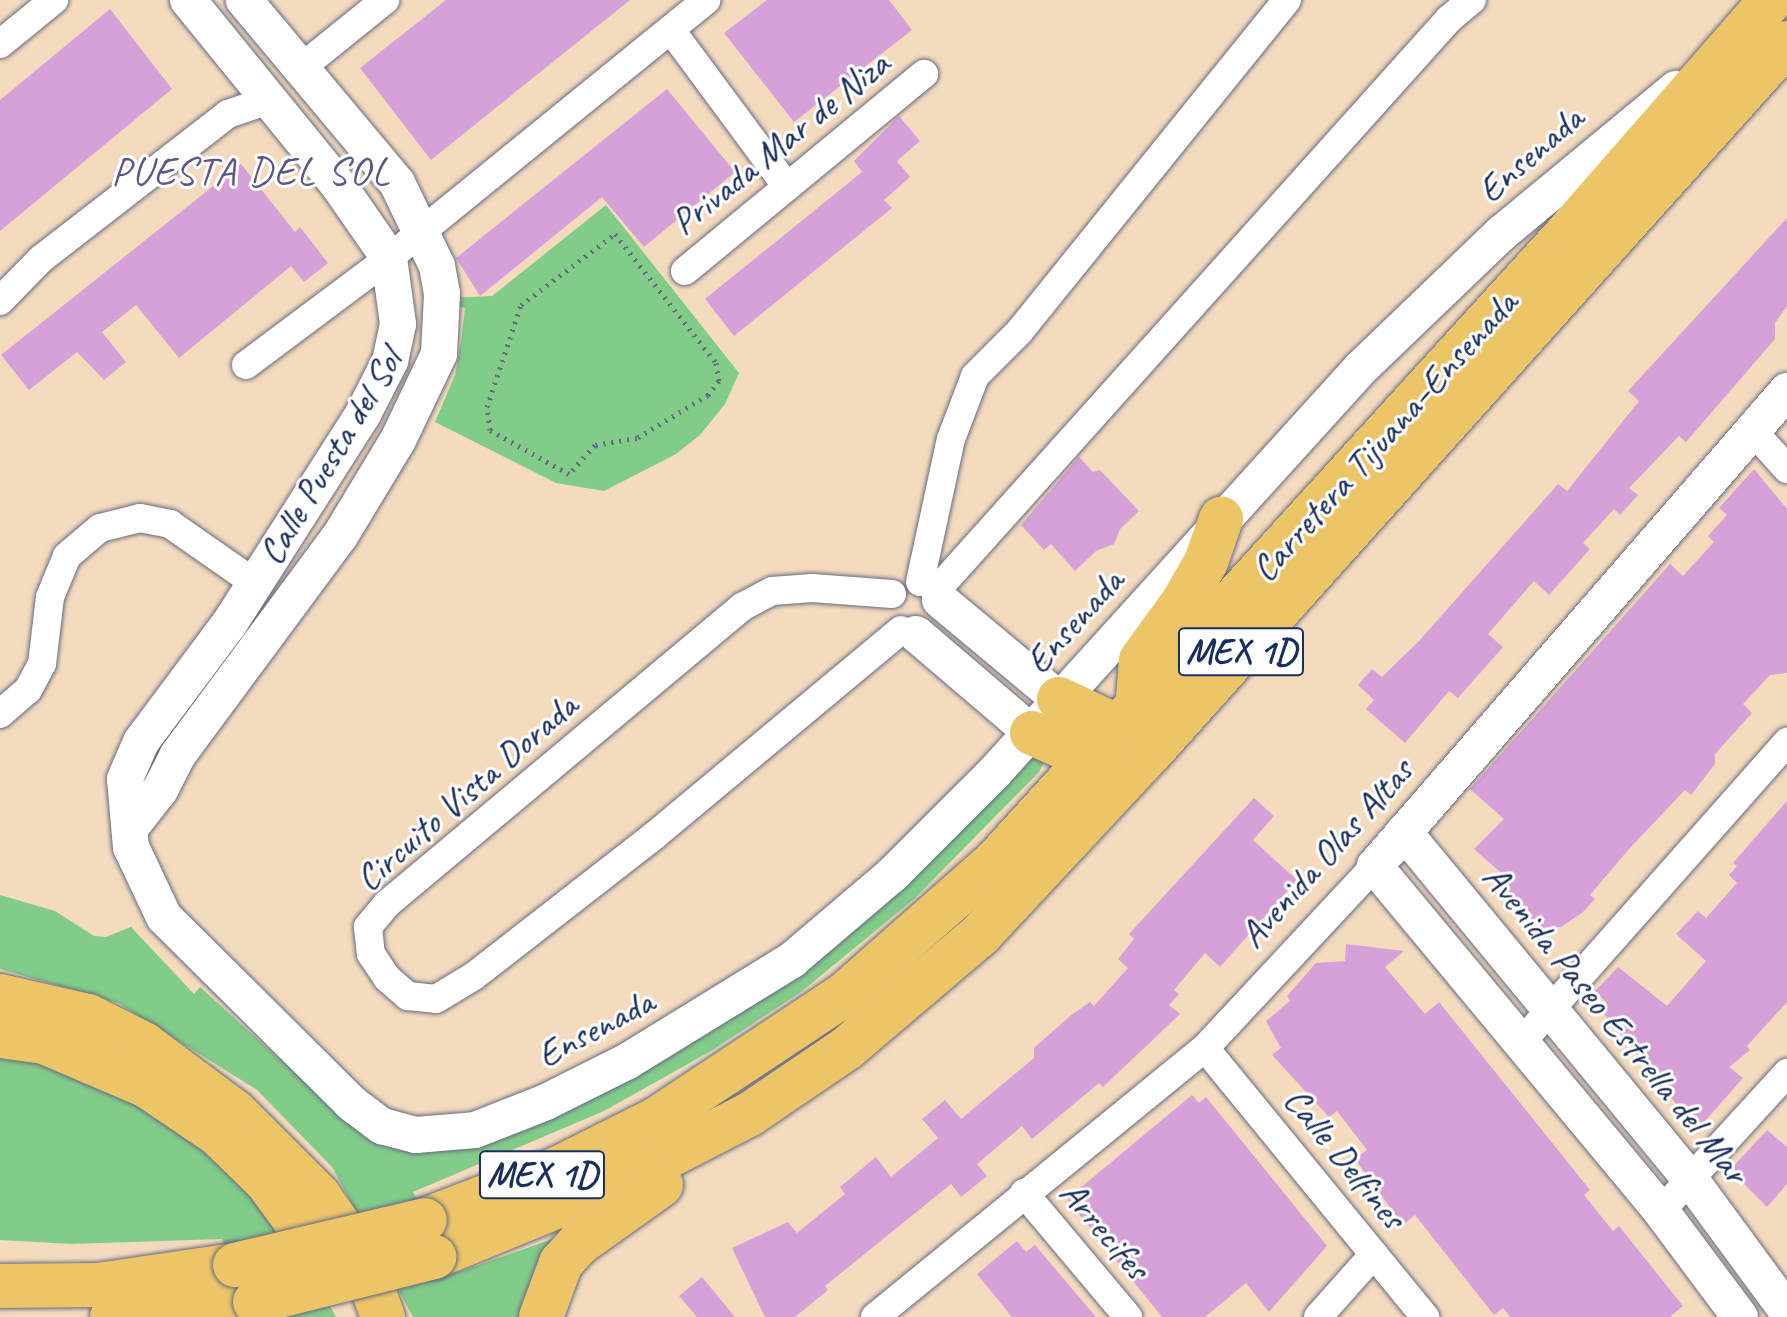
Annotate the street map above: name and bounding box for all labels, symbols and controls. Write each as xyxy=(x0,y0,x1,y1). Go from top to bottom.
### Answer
street label: Privada Mar de Niza xyxy=(662,41,898,245)
street label: Ensenada xyxy=(1468,96,1592,212)
district label: PUESTA DEL SOL xyxy=(111,147,391,195)
street label: Carretera Tijuana–Ensenada xyxy=(1241,281,1527,591)
street label: Calle Puesta del Sol xyxy=(248,341,412,573)
street label: Ensenada xyxy=(1015,559,1133,683)
road number: MEX 1D xyxy=(1177,620,1305,684)
street label: Circuito Vista Dorada xyxy=(346,683,586,901)
street label: Avenida Olas Altas xyxy=(1229,749,1423,957)
street label: Avenida Paseo Estrella del Mar xyxy=(1473,855,1759,1193)
street label: Ensenada xyxy=(529,978,661,1078)
street label: Calle Delfines xyxy=(1274,1077,1416,1239)
road number: MEX 1D xyxy=(478,1143,606,1207)
street label: Arrecifes xyxy=(1050,1171,1160,1289)

